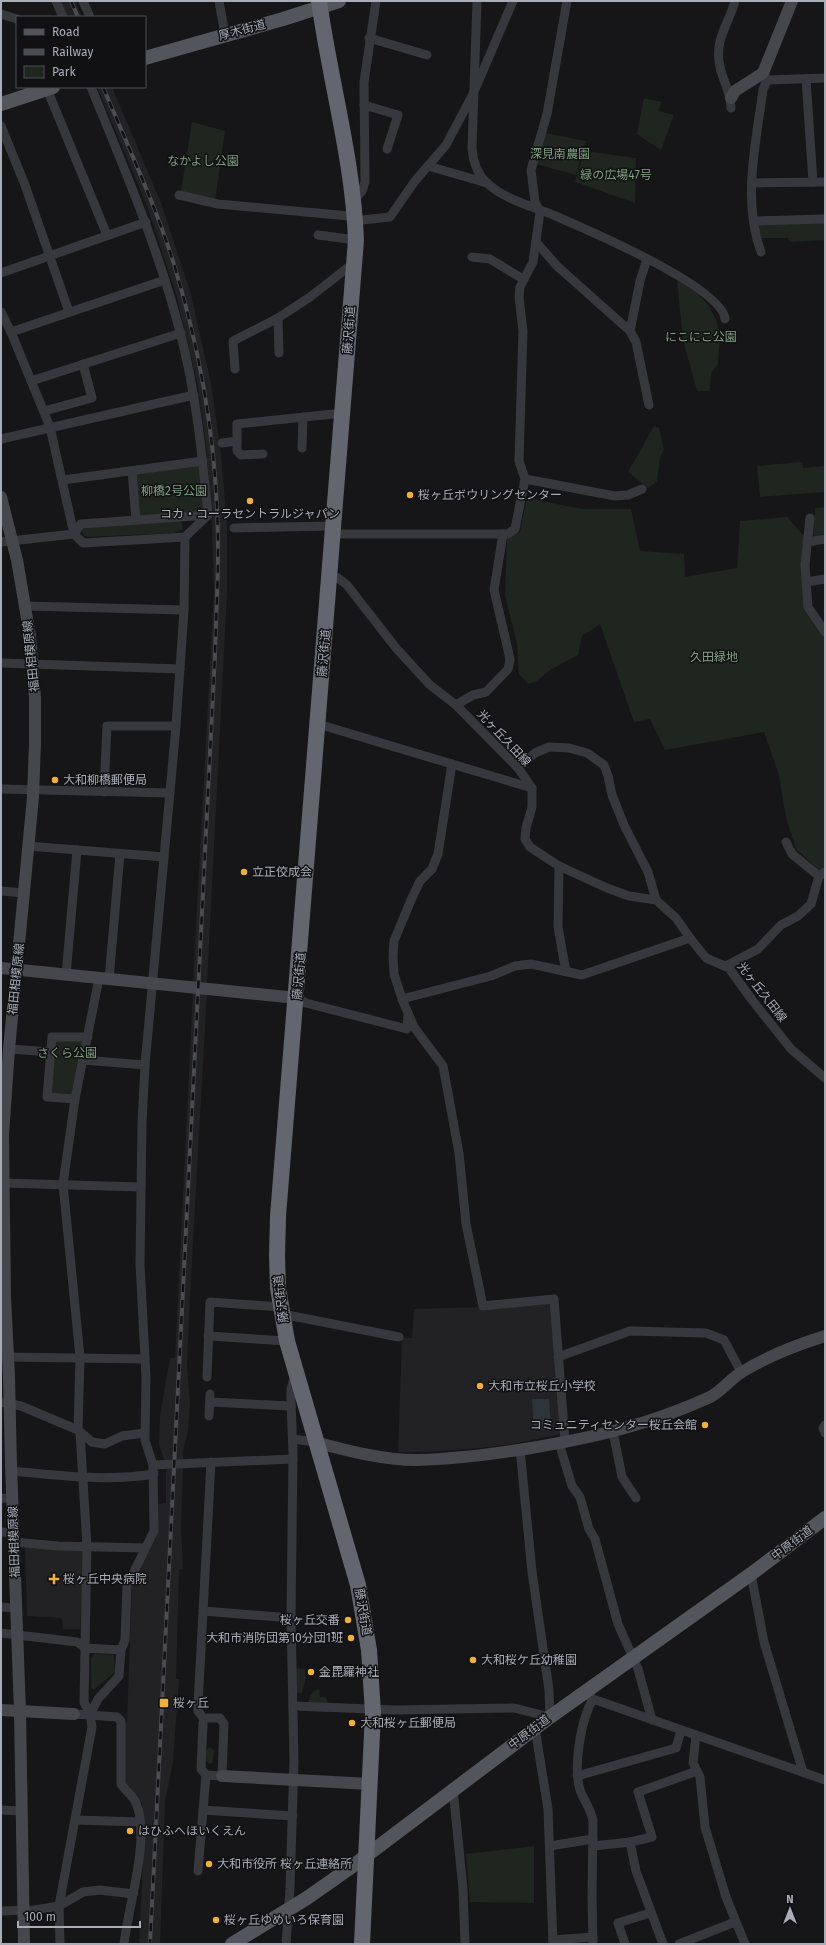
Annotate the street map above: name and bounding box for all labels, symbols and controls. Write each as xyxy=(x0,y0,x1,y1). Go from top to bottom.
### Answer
legend xyxy=(16,16,146,88)
street label: 厚木街道 xyxy=(217,17,267,43)
text: Road xyxy=(52,25,80,39)
text: Railway xyxy=(52,45,93,59)
text: Park xyxy=(52,65,76,79)
park label: 深見南農園 xyxy=(530,147,590,161)
park label: なかよし公園 xyxy=(167,154,239,168)
park label: 緑の広場47号 xyxy=(580,168,652,182)
street label: 藤沢街道 xyxy=(340,306,358,354)
park label: にこにこ公園 xyxy=(665,330,737,344)
park label: 柳橋2号公園 xyxy=(141,484,207,498)
place label: 桜ヶ丘ボウリングセンター xyxy=(418,488,562,502)
marker: 桜ヶ丘ボウリングセンター xyxy=(405,490,415,500)
marker: コカ・コーラセントラルジャパン xyxy=(245,496,255,506)
place label: コカ・コーラセントラルジャパン xyxy=(160,507,340,521)
street label: 福田相模原線 xyxy=(20,619,42,693)
street label: 藤沢街道 xyxy=(315,628,333,678)
park label: 久田緑地 xyxy=(690,650,738,664)
street label: 光ヶ丘久田線 xyxy=(474,707,534,769)
place label: 大和柳橋郵便局 xyxy=(63,773,147,787)
marker: 大和柳橋郵便局 xyxy=(50,775,60,785)
place label: 立正佼成会 xyxy=(252,865,312,879)
marker: 立正佼成会 xyxy=(239,867,249,877)
street label: 福田相模原線 xyxy=(5,942,27,1016)
street label: 藤沢街道 xyxy=(290,951,308,1001)
street label: 光ヶ丘久田線 xyxy=(734,959,790,1025)
park label: さくら公園 xyxy=(37,1046,97,1060)
street label: 藤沢街道 xyxy=(271,1274,291,1324)
place label: 大和市立桜丘小学校 xyxy=(488,1379,596,1393)
marker: 大和市立桜丘小学校 xyxy=(475,1381,485,1391)
place label: コミュニティセンター桜丘会館 xyxy=(530,1418,697,1432)
marker: コミュニティセンター桜丘会館 xyxy=(700,1420,710,1430)
street label: 福田相模原線 xyxy=(6,1506,22,1578)
street label: 中原街道 xyxy=(769,1523,815,1563)
place label: 桜ヶ丘中央病院 xyxy=(63,1572,147,1586)
marker: 桜ヶ丘中央病院 xyxy=(48,1573,60,1585)
street label: 藤沢街道 xyxy=(352,1587,374,1637)
place label: 桜ヶ丘交番 xyxy=(280,1613,340,1627)
marker: 桜ヶ丘交番 xyxy=(343,1615,353,1625)
place label: 大和市消防団第10分団1班 xyxy=(206,1631,343,1645)
marker: 大和市消防団第10分団1班 xyxy=(346,1633,356,1643)
place label: 大和桜ケ丘幼稚園 xyxy=(481,1653,577,1667)
marker: 大和桜ケ丘幼稚園 xyxy=(468,1655,478,1665)
place label: 金毘羅神社 xyxy=(319,1665,379,1679)
marker: 金毘羅神社 xyxy=(306,1667,316,1677)
place label: 桜ヶ丘 xyxy=(173,1696,209,1710)
marker: 桜ヶ丘 xyxy=(158,1697,170,1709)
street label: 中原街道 xyxy=(506,1712,552,1752)
place label: 大和桜ヶ丘郵便局 xyxy=(360,1716,456,1730)
marker: 大和桜ヶ丘郵便局 xyxy=(347,1718,357,1728)
place label: はひふへほいくえん xyxy=(138,1824,246,1838)
marker: はひふへほいくえん xyxy=(125,1826,135,1836)
place label: 大和市役所 桜ヶ丘連絡所 xyxy=(217,1857,352,1871)
marker: 大和市役所 桜ヶ丘連絡所 xyxy=(204,1859,214,1869)
north arrow xyxy=(770,1889,810,1929)
text: N xyxy=(786,1893,794,1906)
scale bar xyxy=(18,1903,140,1929)
text: 100 m xyxy=(24,1910,56,1924)
place label: 桜ヶ丘ゆめいろ保育園 xyxy=(224,1913,344,1927)
marker: 桜ヶ丘ゆめいろ保育園 xyxy=(211,1915,221,1925)

